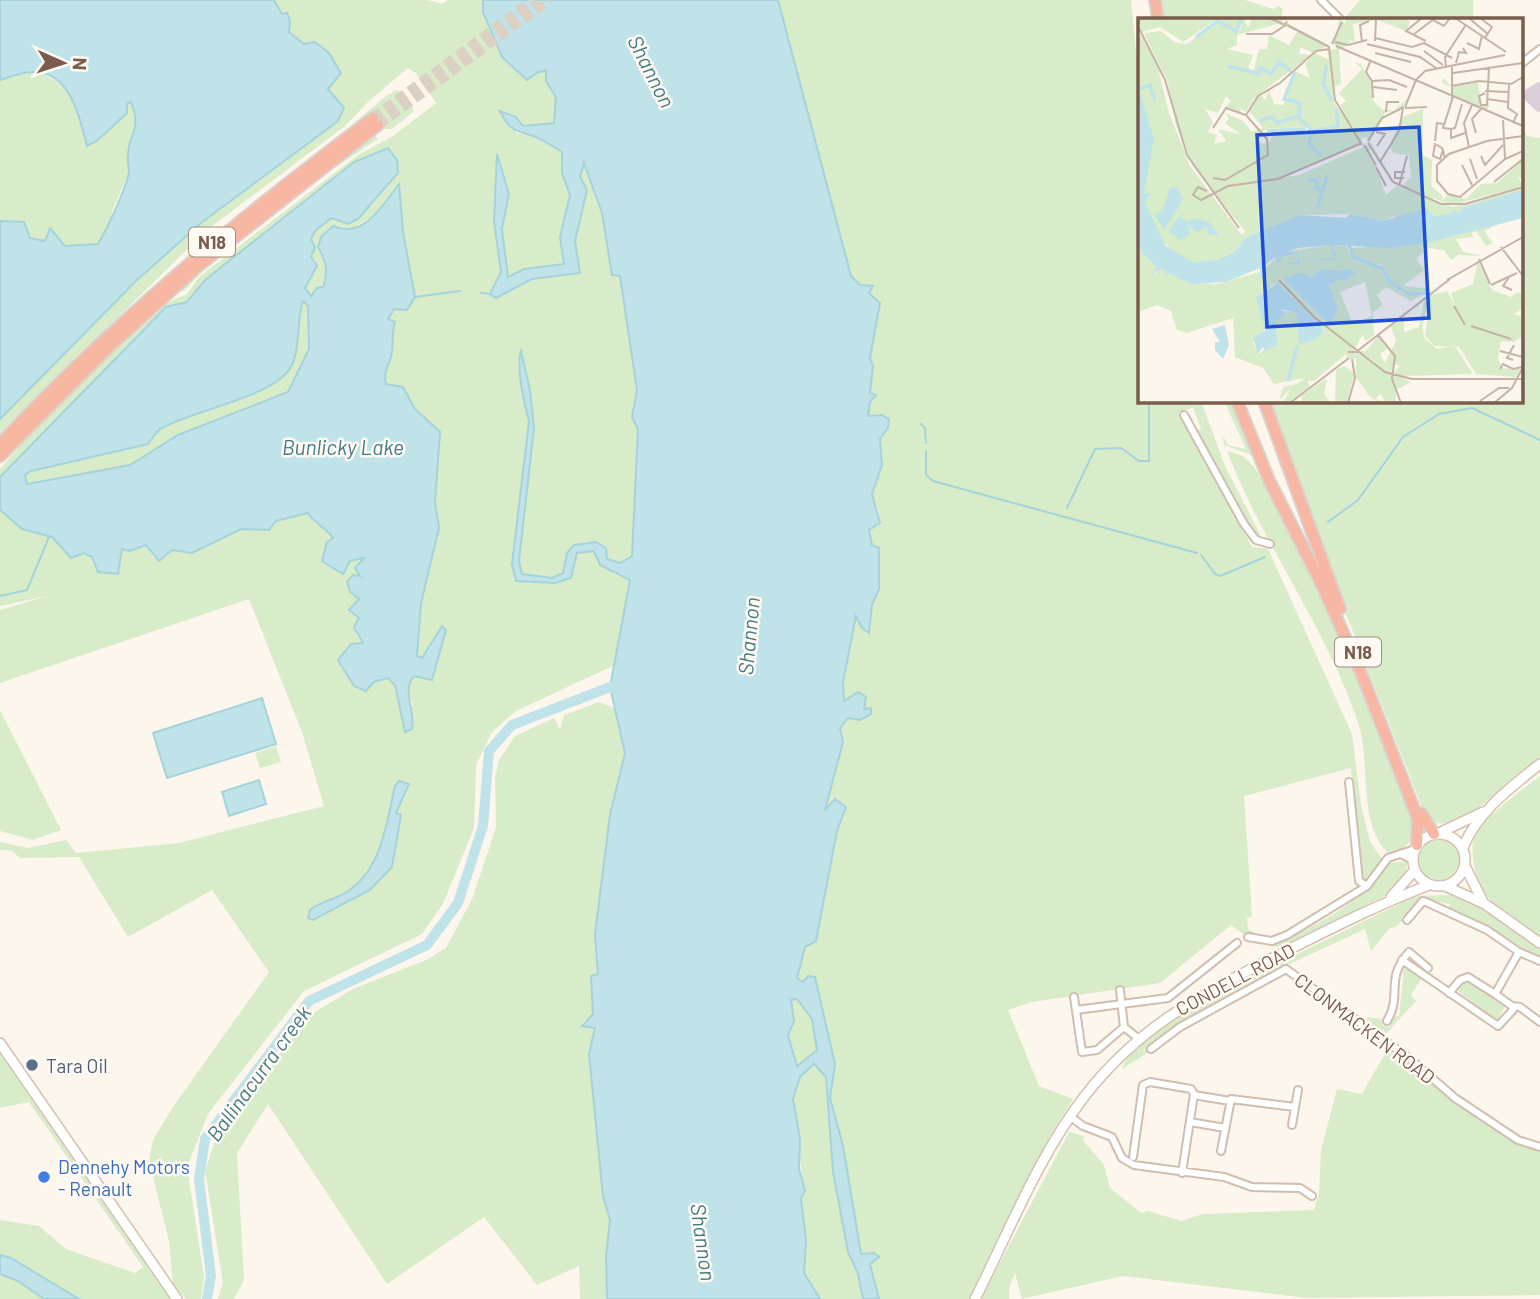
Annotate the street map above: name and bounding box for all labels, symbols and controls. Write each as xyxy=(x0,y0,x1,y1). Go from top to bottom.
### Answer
inset map xyxy=(1138,18,1522,402)
north arrow xyxy=(28,28,98,98)
water label: Shannon xyxy=(623,31,681,111)
text: N xyxy=(69,57,92,71)
road number: N18 xyxy=(189,228,235,256)
water label: Bunlicky Lake xyxy=(282,434,404,459)
water label: Shannon xyxy=(732,596,764,676)
road number: N18 xyxy=(1335,638,1381,666)
street label: CONDELL ROAD xyxy=(1172,938,1298,1020)
street label: CLONMACKEN ROAD xyxy=(1290,968,1440,1088)
water label: Ballinacurra creek xyxy=(200,1000,316,1146)
place label: Tara Oil xyxy=(46,1054,108,1077)
marker: Tara Oil xyxy=(24,1057,40,1073)
place label: Dennehy Motors - Renault xyxy=(58,1155,190,1200)
marker: Dennehy Motors - Renault xyxy=(36,1169,52,1185)
water label: Shannon xyxy=(686,1202,722,1282)

